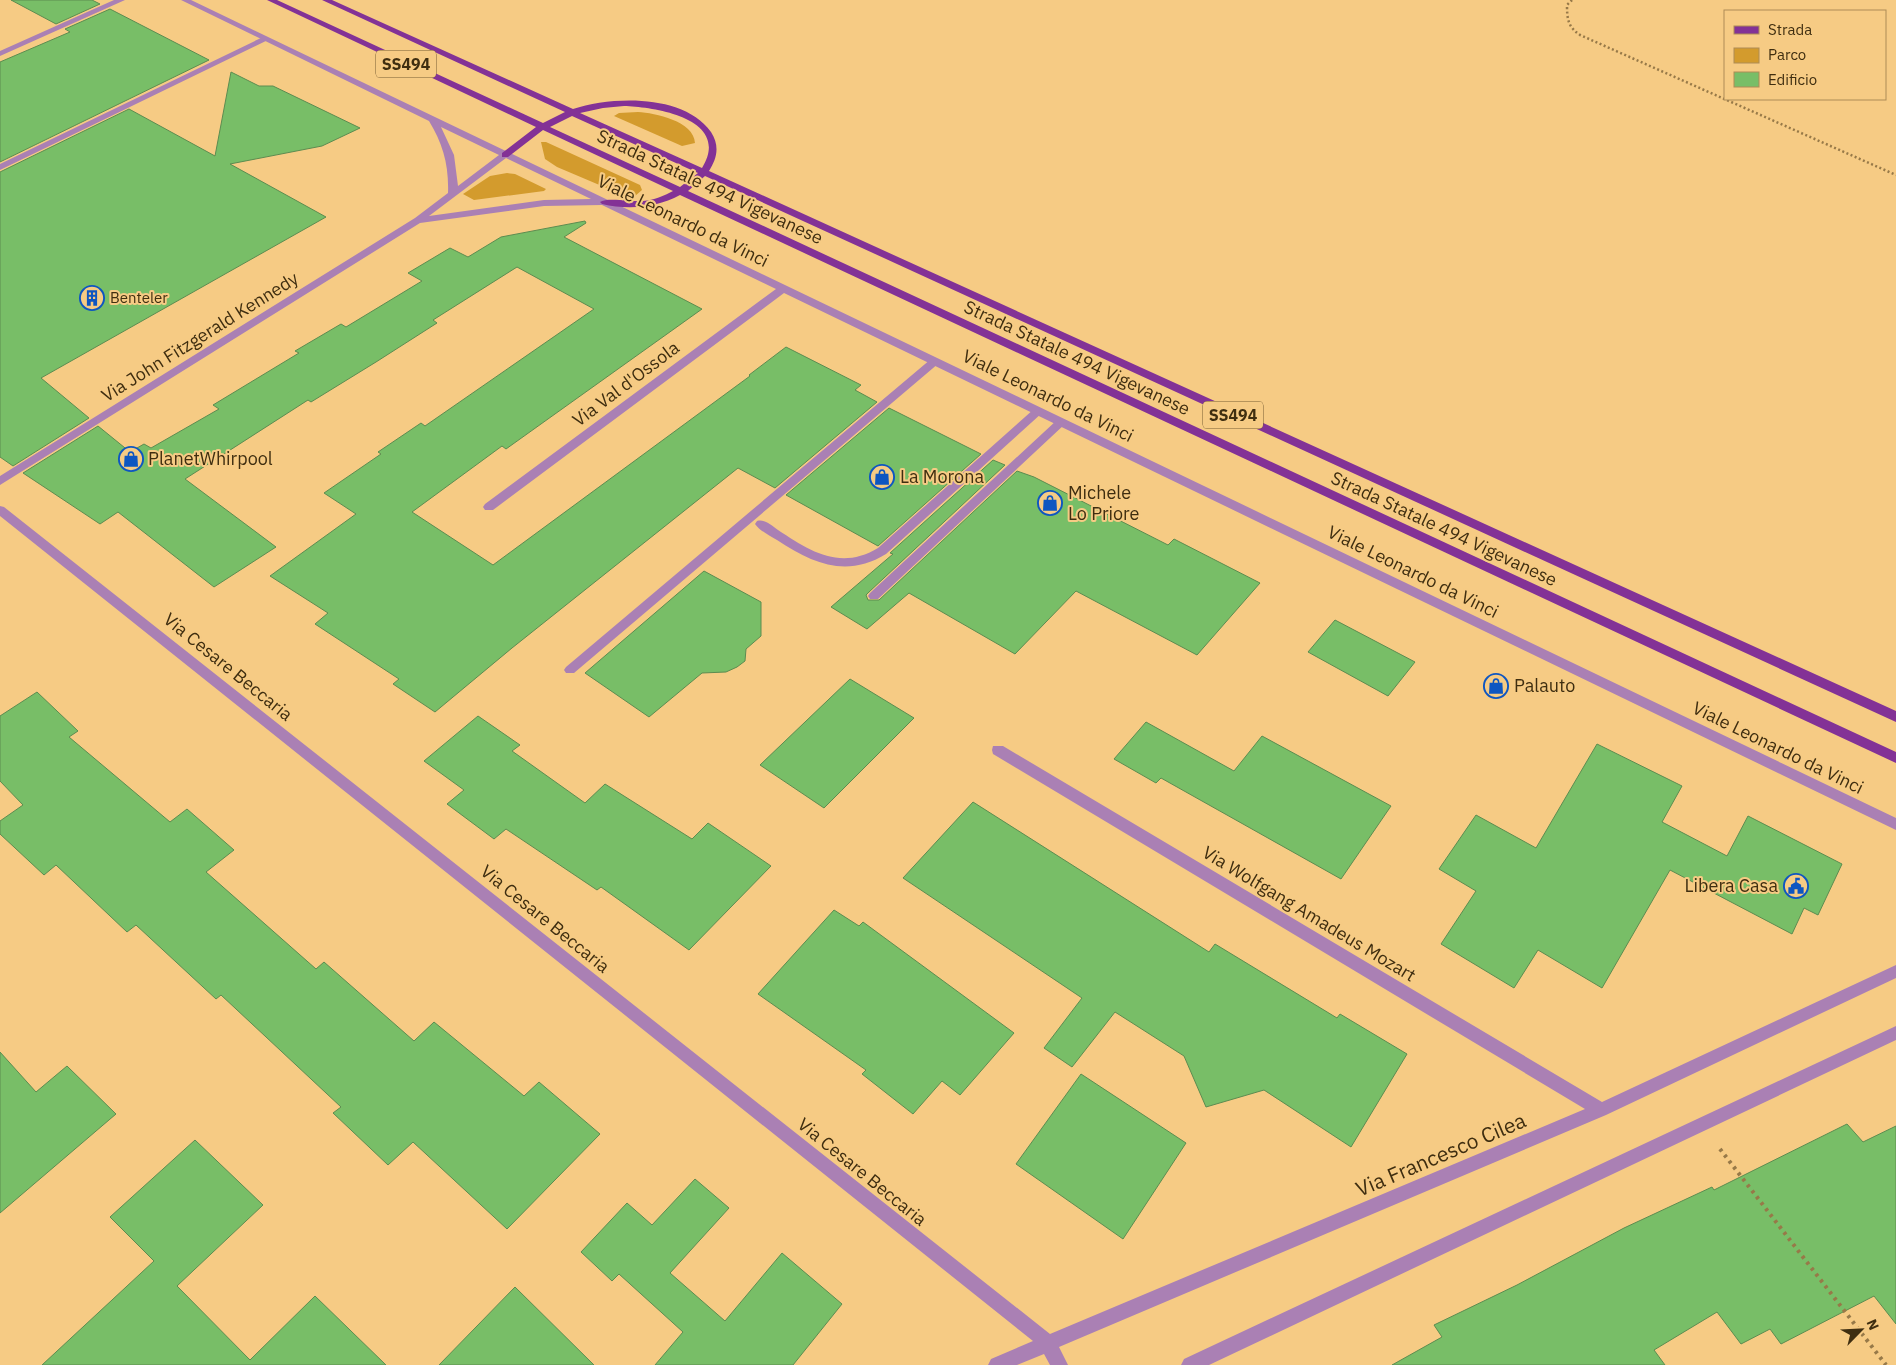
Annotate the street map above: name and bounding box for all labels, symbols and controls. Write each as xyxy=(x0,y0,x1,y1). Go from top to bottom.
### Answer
legend xyxy=(1724,10,1886,100)
text: Strada xyxy=(1768,20,1812,39)
text: Parco xyxy=(1768,45,1806,64)
road number: SS494 xyxy=(376,51,436,78)
text: Edificio xyxy=(1768,70,1817,89)
street label: Strada Statale 494 Vigevanese xyxy=(593,124,827,249)
street label: Viale Leonardo da Vinci xyxy=(594,169,773,272)
street label: Via John Fitzgerald Kennedy xyxy=(97,266,303,407)
building icon: Benteler xyxy=(79,285,105,311)
place label: Benteler xyxy=(110,288,168,307)
street label: Strada Statale 494 Vigevanese xyxy=(960,295,1194,420)
street label: Via Val d'Ossola xyxy=(568,336,684,431)
street label: Viale Leonardo da Vinci xyxy=(959,344,1138,447)
road number: SS494 xyxy=(1203,402,1263,428)
shop icon: PlanetWhirpool xyxy=(118,446,144,472)
place label: PlanetWhirpool xyxy=(148,447,273,470)
shop icon: La Morona xyxy=(869,464,895,490)
place label: La Morona xyxy=(900,465,984,488)
street label: Strada Statale 494 Vigevanese xyxy=(1327,466,1561,591)
place label: Michele Lo Priore xyxy=(1068,481,1140,525)
shop icon: Michele Lo Priore xyxy=(1037,490,1063,516)
street label: Viale Leonardo da Vinci xyxy=(1324,520,1503,623)
street label: Via Cesare Beccaria xyxy=(159,608,298,726)
shop icon: Palauto xyxy=(1483,673,1509,699)
place label: Palauto xyxy=(1514,674,1575,697)
street label: Viale Leonardo da Vinci xyxy=(1689,696,1868,799)
street label: Via Wolfgang Amadeus Mozart xyxy=(1198,841,1420,986)
street label: Via Cesare Beccaria xyxy=(476,860,615,978)
public building icon: Libera Casa xyxy=(1783,873,1809,899)
place label: Libera Casa xyxy=(1685,874,1778,897)
street label: Via Francesco Cilea xyxy=(1351,1106,1530,1203)
street label: Via Cesare Beccaria xyxy=(793,1113,932,1231)
north arrow xyxy=(1836,1305,1886,1355)
text: N xyxy=(1863,1316,1883,1333)

